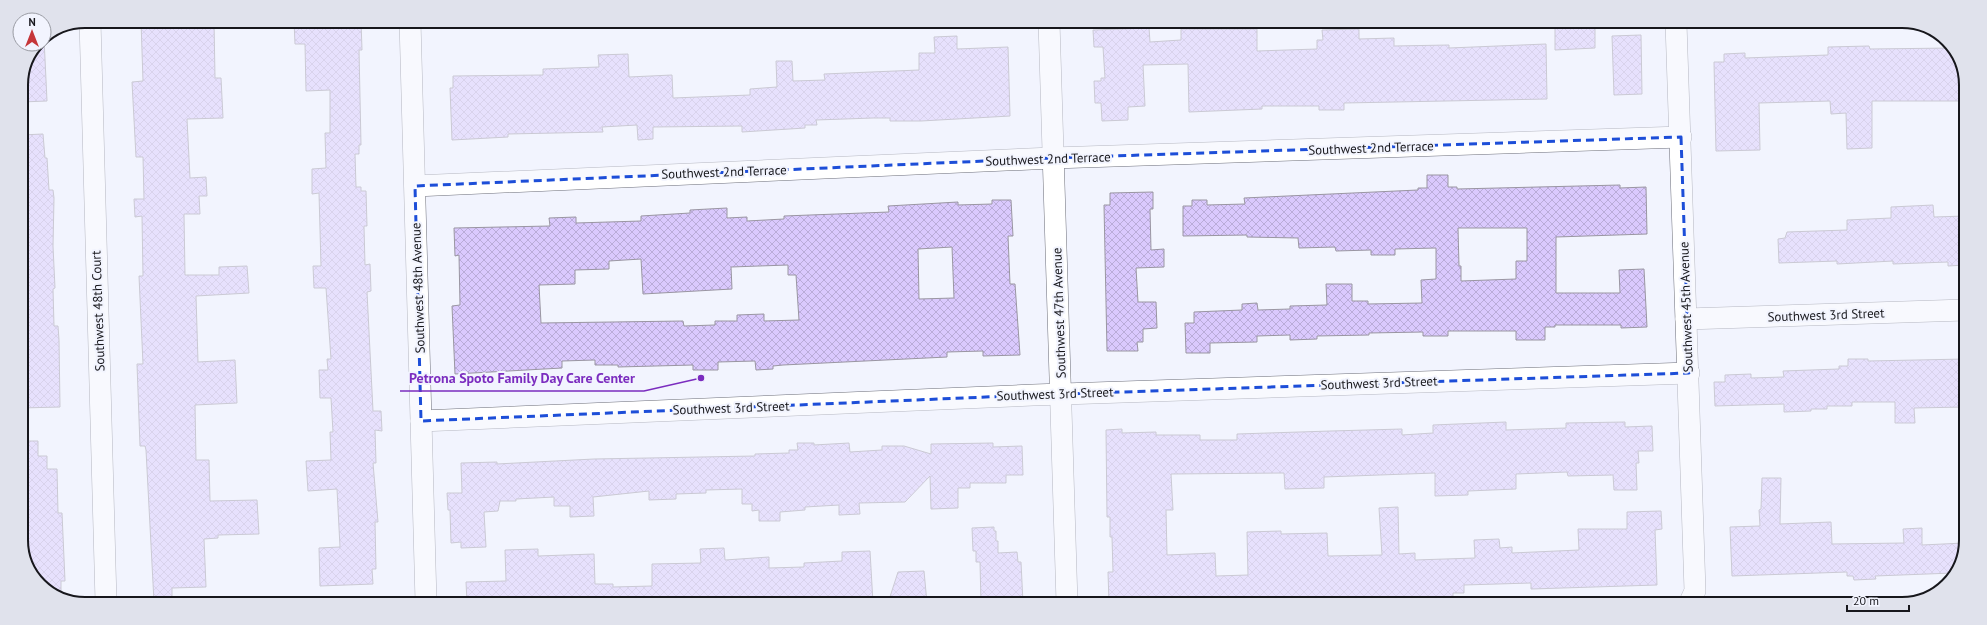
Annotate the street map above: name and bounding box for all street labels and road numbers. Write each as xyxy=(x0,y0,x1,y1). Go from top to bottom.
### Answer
street label: Southwest 2nd Terrace xyxy=(1308,137,1434,159)
street label: Southwest 2nd Terrace xyxy=(985,148,1111,170)
street label: Southwest 2nd Terrace xyxy=(661,161,787,183)
street label: Southwest 48th Avenue xyxy=(407,222,429,354)
street label: Southwest 45th Avenue xyxy=(1675,241,1697,373)
street label: Southwest 47th Avenue xyxy=(1048,247,1070,379)
street label: Southwest 48th Court xyxy=(87,250,109,372)
street label: Southwest 3rd Street xyxy=(1767,304,1885,326)
street label: Southwest 3rd Street xyxy=(1320,372,1438,394)
street label: Southwest 3rd Street xyxy=(996,383,1114,405)
street label: Southwest 3rd Street xyxy=(672,397,790,419)

